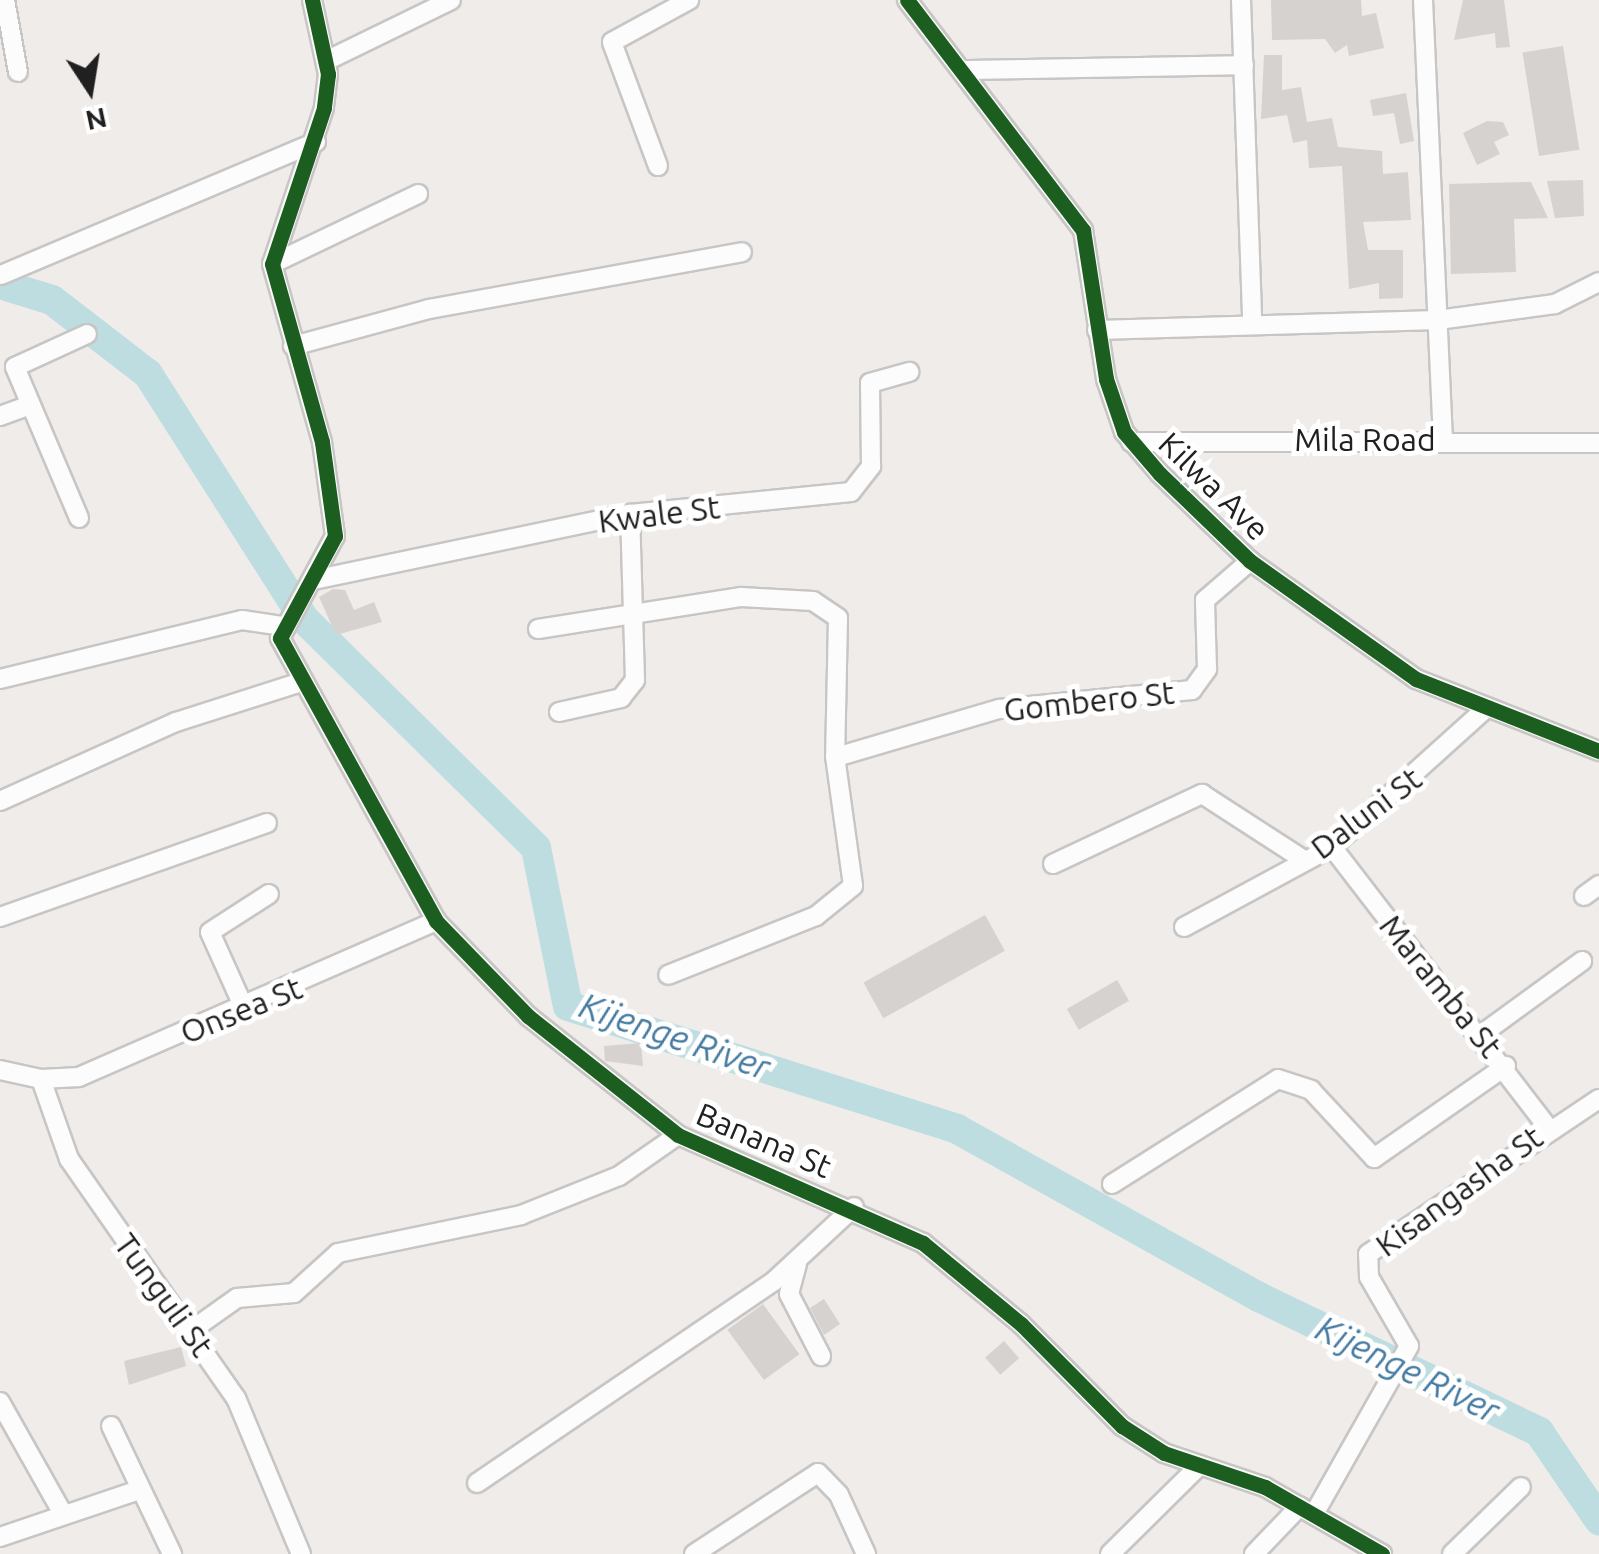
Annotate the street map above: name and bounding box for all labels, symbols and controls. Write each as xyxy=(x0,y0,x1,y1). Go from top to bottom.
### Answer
north arrow xyxy=(40,40,140,140)
text: N xyxy=(83,102,110,137)
street label: Mila Road xyxy=(1294,420,1436,458)
street label: Kilwa Ave xyxy=(1151,424,1277,548)
street label: Kwale St xyxy=(596,487,722,541)
street label: Gombero St xyxy=(1002,673,1176,729)
street label: Daluni St xyxy=(1303,759,1429,867)
street label: Maramba St xyxy=(1372,907,1510,1065)
street label: Onsea St xyxy=(175,968,307,1052)
water label: Kijenge River xyxy=(574,984,776,1088)
street label: Banana St xyxy=(691,1094,837,1186)
street label: Kisangasha St xyxy=(1368,1118,1550,1264)
street label: Tunguli St xyxy=(106,1226,222,1364)
water label: Kijenge River xyxy=(1309,1307,1507,1431)

